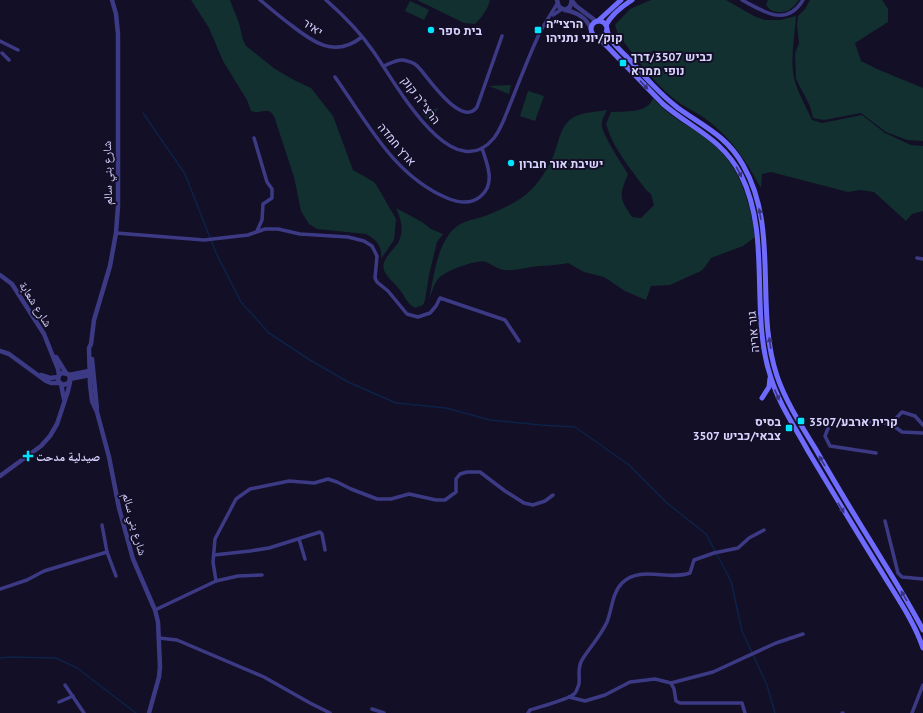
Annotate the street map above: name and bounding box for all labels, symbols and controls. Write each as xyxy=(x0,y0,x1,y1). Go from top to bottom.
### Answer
street label: יאיר xyxy=(300,15,326,39)
place label: הרצי״ה קוק/יוני נתניהו xyxy=(546,16,623,45)
place label: בית ספר xyxy=(439,23,482,38)
marker: בית ספר xyxy=(426,25,436,35)
marker: הרצי״ה קוק/יוני נתניהו xyxy=(533,25,543,35)
place label: כביש 3507/דרך נופי ממרא xyxy=(631,49,713,78)
marker: כביש 3507/דרך נופי ממרא xyxy=(618,58,628,68)
street label: הרצי"ה קוק xyxy=(398,73,444,127)
one-way arrow xyxy=(639,81,648,90)
street label: ארץ חמדה xyxy=(375,119,419,169)
street label: شارع بني سالم xyxy=(99,141,118,205)
place label: ישיבת אור חברון xyxy=(519,156,603,171)
marker: ישיבת אור חברון xyxy=(506,158,516,168)
one-way arrow xyxy=(736,166,742,178)
one-way arrow xyxy=(757,208,763,220)
street label: شارع شعابة xyxy=(15,279,56,330)
street label: גור אריה xyxy=(744,310,762,353)
one-way arrow xyxy=(767,337,773,349)
one-way arrow xyxy=(775,389,781,401)
place label: בסיס צבאי/כביש 3507 xyxy=(693,414,781,443)
place label: קרית ארבע/3507 xyxy=(809,414,898,429)
marker: קרית ארבע/3507 xyxy=(796,416,806,426)
marker: בסיס צבאי/כביש 3507 xyxy=(784,423,794,433)
place label: صيدلية مدحت xyxy=(36,449,100,464)
marker: صيدلية مدحت xyxy=(23,451,33,461)
one-way arrow xyxy=(819,455,826,467)
street label: شارع بني سالم xyxy=(117,491,151,558)
one-way arrow xyxy=(838,502,845,514)
one-way arrow xyxy=(901,590,908,602)

